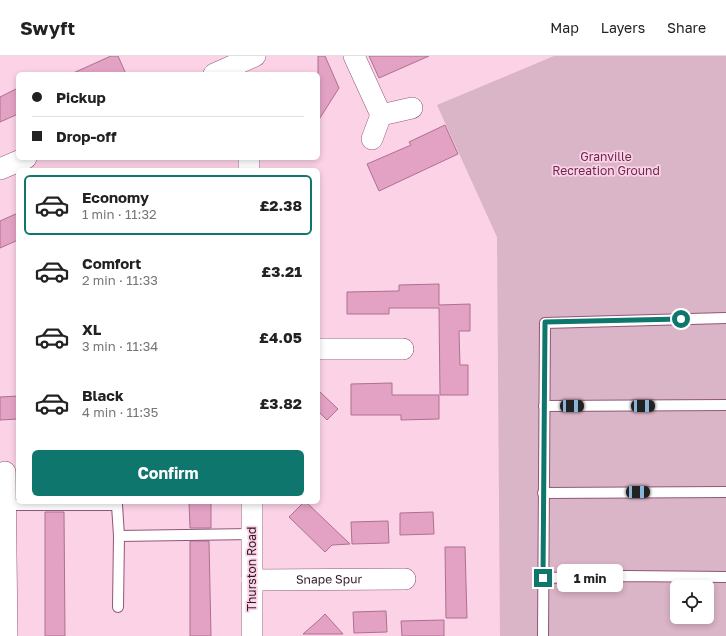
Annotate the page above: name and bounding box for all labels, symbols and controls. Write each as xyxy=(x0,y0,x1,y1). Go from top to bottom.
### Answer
text: Swyft xyxy=(20,16,75,39)
text: Map xyxy=(550,19,579,36)
text: Layers xyxy=(601,19,645,36)
text: Share xyxy=(667,19,706,36)
text: Pickup xyxy=(56,88,106,106)
text: Drop-off xyxy=(56,127,116,145)
park label: Granville Recreation Ground xyxy=(552,149,660,178)
icon: car xyxy=(34,187,70,223)
text: Economy xyxy=(82,188,149,206)
text: £2.38 xyxy=(259,196,302,214)
text: 1 min · 11:32 xyxy=(82,206,157,222)
icon: car xyxy=(34,253,70,289)
text: Comfort xyxy=(82,254,141,272)
text: £3.21 xyxy=(261,262,302,280)
text: 2 min · 11:33 xyxy=(82,272,158,288)
route start xyxy=(672,310,690,328)
icon: car xyxy=(34,319,70,355)
text: XL xyxy=(82,320,101,338)
text: £4.05 xyxy=(259,328,302,346)
text: 3 min · 11:34 xyxy=(82,338,158,354)
icon: car xyxy=(34,385,70,421)
text: Black xyxy=(82,386,124,404)
text: £3.82 xyxy=(259,394,302,412)
car xyxy=(560,400,584,412)
car xyxy=(631,400,655,412)
text: 4 min · 11:35 xyxy=(82,404,158,420)
button: Confirm xyxy=(32,450,304,496)
car xyxy=(626,486,650,498)
street label: Thurston Road xyxy=(244,527,259,611)
callout: 1 min xyxy=(557,564,623,592)
route end xyxy=(534,569,552,587)
text: 1 min xyxy=(574,570,606,586)
street label: Snape Spur xyxy=(296,571,362,587)
map controls xyxy=(670,580,714,624)
button: locate xyxy=(670,580,714,624)

